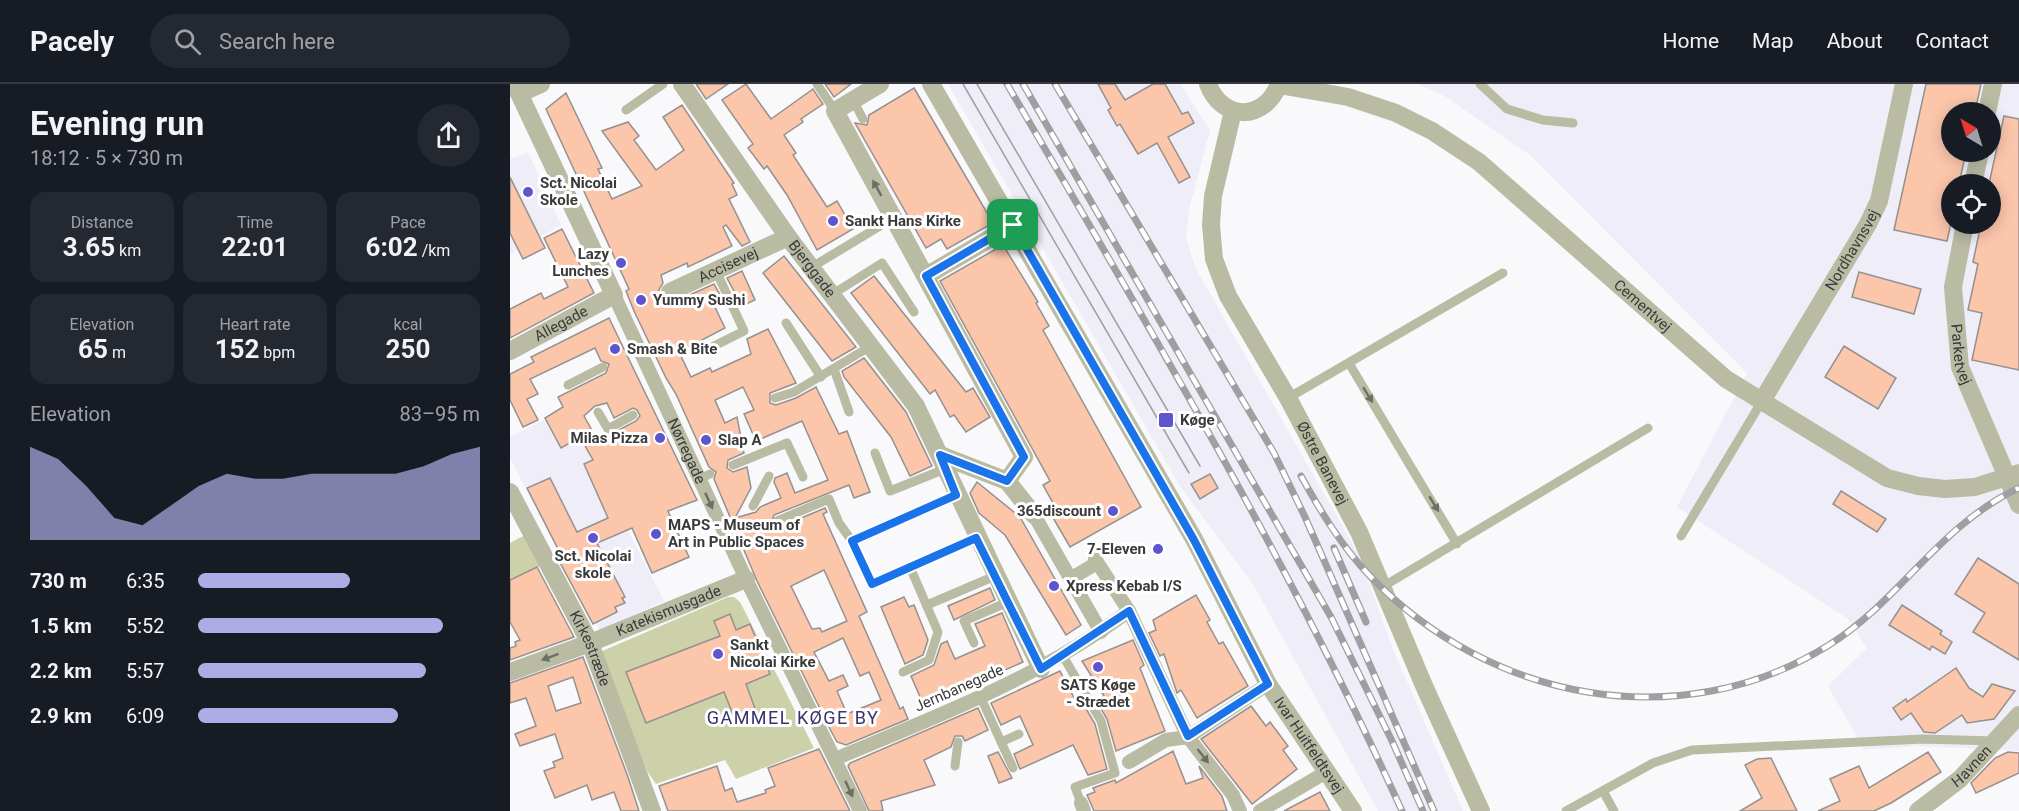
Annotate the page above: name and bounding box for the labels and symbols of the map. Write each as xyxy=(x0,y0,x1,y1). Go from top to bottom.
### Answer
north arrow xyxy=(1941,102,2001,162)
place label: Sct. Nicolai Skole xyxy=(540,174,617,209)
one-way arrow xyxy=(872,179,882,196)
marker: Sct. Nicolai Skole xyxy=(521,185,535,199)
pin xyxy=(987,199,1038,250)
street label: Nordhavnsvej xyxy=(1821,206,1883,294)
place label: Sankt Hans Kirke xyxy=(845,212,961,230)
marker: Sankt Hans Kirke xyxy=(826,214,840,228)
street label: Bjerggade xyxy=(785,236,840,301)
street label: Accisevej xyxy=(695,243,761,287)
place label: Lazy Lunches xyxy=(552,245,609,280)
marker: Lazy Lunches xyxy=(614,256,628,270)
street label: Cementvej xyxy=(1610,276,1675,336)
place label: Yummy Sushi xyxy=(653,291,745,309)
marker: Yummy Sushi xyxy=(634,293,648,307)
street label: Allegade xyxy=(531,302,591,345)
street label: Parketvej xyxy=(1947,323,1976,387)
place label: Smash & Bite xyxy=(627,340,717,358)
marker: Smash & Bite xyxy=(608,342,622,356)
one-way arrow xyxy=(1363,386,1374,403)
marker: Køge xyxy=(1157,411,1175,429)
place label: Køge xyxy=(1180,411,1215,429)
street label: Nørregade xyxy=(664,415,709,487)
street label: Østre Banevej xyxy=(1293,418,1352,508)
place label: Milas Pizza xyxy=(571,429,648,447)
marker: Milas Pizza xyxy=(653,431,667,445)
place label: Slap A xyxy=(718,431,762,449)
marker: Slap A xyxy=(699,433,713,447)
one-way arrow xyxy=(705,492,714,509)
one-way arrow xyxy=(1428,496,1439,512)
place label: 365discount xyxy=(1017,502,1101,520)
marker: 365discount xyxy=(1106,504,1120,518)
place label: MAPS - Museum of Art in Public Spaces xyxy=(668,516,804,551)
marker: MAPS - Museum of Art in Public Spaces xyxy=(649,527,663,541)
marker: Sct. Nicolai skole xyxy=(586,531,600,545)
place label: 7-Eleven xyxy=(1087,540,1146,558)
marker: 7-Eleven xyxy=(1151,542,1165,556)
place label: Sct. Nicolai skole xyxy=(554,547,632,582)
place label: Xpress Kebab I/S xyxy=(1066,577,1182,595)
marker: Xpress Kebab I/S xyxy=(1047,579,1061,593)
street label: Katekismusgade xyxy=(613,581,724,640)
street label: Kirkestræde xyxy=(566,608,614,689)
place label: Sankt Nicolai Kirke xyxy=(730,636,816,671)
marker: Sankt Nicolai Kirke xyxy=(711,647,725,661)
one-way arrow xyxy=(541,653,559,663)
street label: Jernbanegade xyxy=(912,660,1006,716)
marker: SATS Køge - Strædet xyxy=(1091,660,1105,674)
place label: SATS Køge - Strædet xyxy=(1060,676,1136,711)
street label: Ivar Huitfeldtsvej xyxy=(1270,694,1348,797)
district label: GAMMEL KØGE BY xyxy=(707,707,879,728)
street label: Havnen xyxy=(1948,742,1995,791)
one-way arrow xyxy=(1197,748,1210,764)
one-way arrow xyxy=(845,781,854,798)

